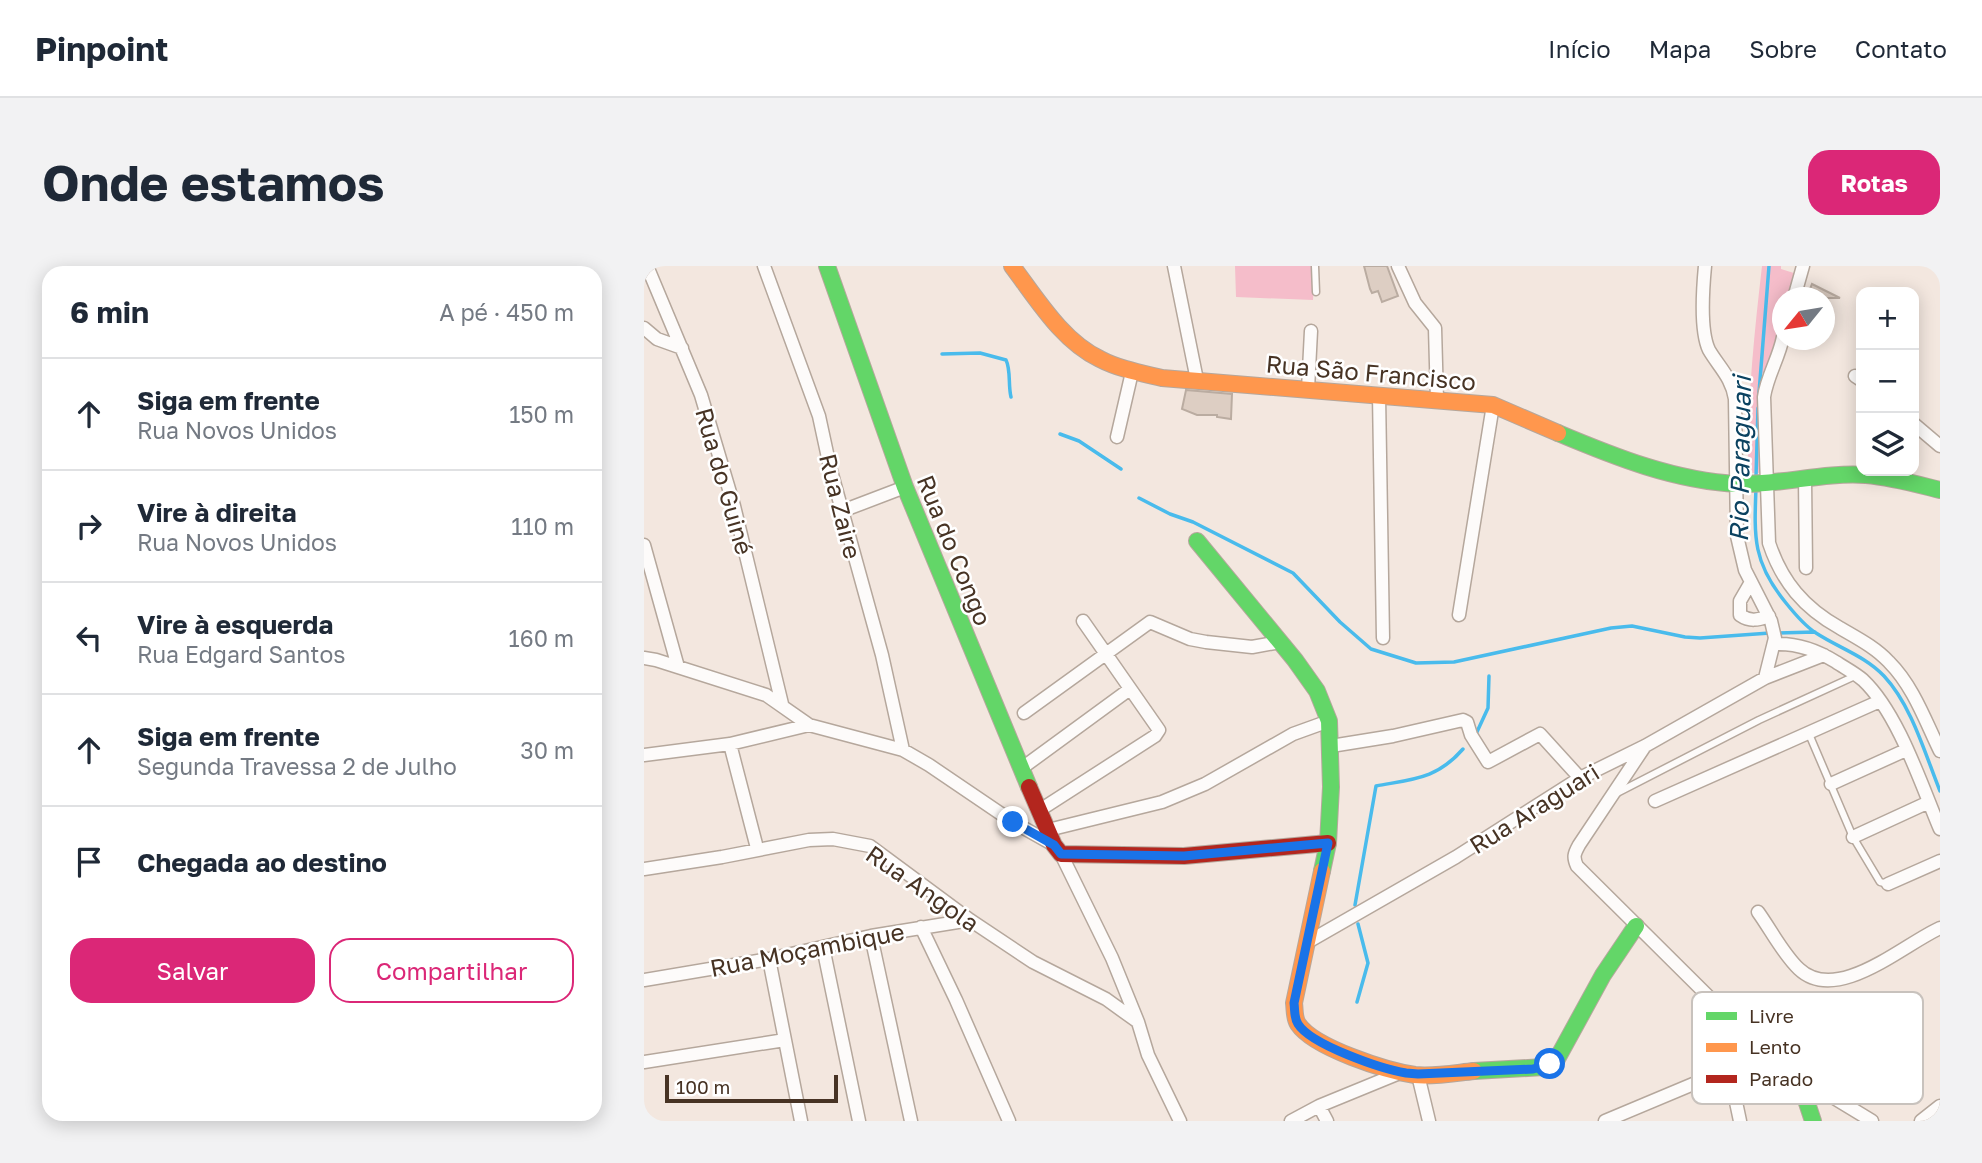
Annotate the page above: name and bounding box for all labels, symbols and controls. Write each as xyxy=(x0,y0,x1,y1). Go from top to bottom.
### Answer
text: Pinpoint xyxy=(35,29,168,68)
text: Início xyxy=(1548,34,1611,63)
text: Mapa xyxy=(1649,34,1711,63)
text: Sobre xyxy=(1749,34,1817,63)
text: Contato xyxy=(1855,34,1947,63)
button: Rotas xyxy=(1808,150,1940,215)
text: Onde estamos xyxy=(42,153,385,212)
north arrow xyxy=(1772,287,1835,350)
map controls xyxy=(1856,287,1919,476)
button: + xyxy=(1856,287,1919,350)
text: 6 min xyxy=(70,294,149,330)
text: A pé · 450 m xyxy=(439,298,574,326)
street label: Rua São Francisco xyxy=(1265,348,1477,396)
button: − xyxy=(1856,350,1919,413)
water label: Rio Paraguari xyxy=(1723,373,1757,542)
text: Siga em frente xyxy=(137,385,320,416)
icon: ahead xyxy=(70,395,108,433)
text: 150 m xyxy=(509,400,574,428)
street label: Rua do Guiné xyxy=(690,404,760,558)
button: layers xyxy=(1856,413,1919,476)
text: Rua Novos Unidos xyxy=(137,416,337,444)
street label: Rua Zaire xyxy=(814,450,868,562)
street label: Rua do Congo xyxy=(912,471,998,629)
text: Vire à direita xyxy=(137,497,297,528)
icon: right xyxy=(70,507,108,545)
text: 110 m xyxy=(511,512,574,540)
text: Rua Novos Unidos xyxy=(137,528,337,556)
text: Vire à esquerda xyxy=(137,609,333,640)
icon: left xyxy=(70,619,108,657)
text: 160 m xyxy=(509,624,574,652)
text: Rua Edgard Santos xyxy=(137,640,345,668)
text: Siga em frente xyxy=(137,721,320,752)
icon: ahead xyxy=(70,731,108,769)
text: 30 m xyxy=(520,736,574,764)
text: Segunda Travessa 2 de Julho xyxy=(137,752,457,780)
street label: Rua Araguari xyxy=(1464,757,1604,859)
route end xyxy=(997,806,1028,837)
street label: Rua Angola xyxy=(861,839,985,937)
icon: arrive xyxy=(70,843,108,881)
text: Chegada ao destino xyxy=(137,847,387,878)
street label: Rua Moçambique xyxy=(707,916,907,982)
button: Salvar xyxy=(70,938,315,1003)
button: Compartilhar xyxy=(329,938,574,1003)
legend xyxy=(1692,992,1923,1104)
text: Livre xyxy=(1749,1004,1794,1027)
text: Lento xyxy=(1749,1035,1801,1058)
route start xyxy=(1534,1048,1565,1079)
text: Parado xyxy=(1749,1067,1813,1090)
scale bar xyxy=(665,1072,838,1104)
text: 100 m xyxy=(676,1075,730,1098)

